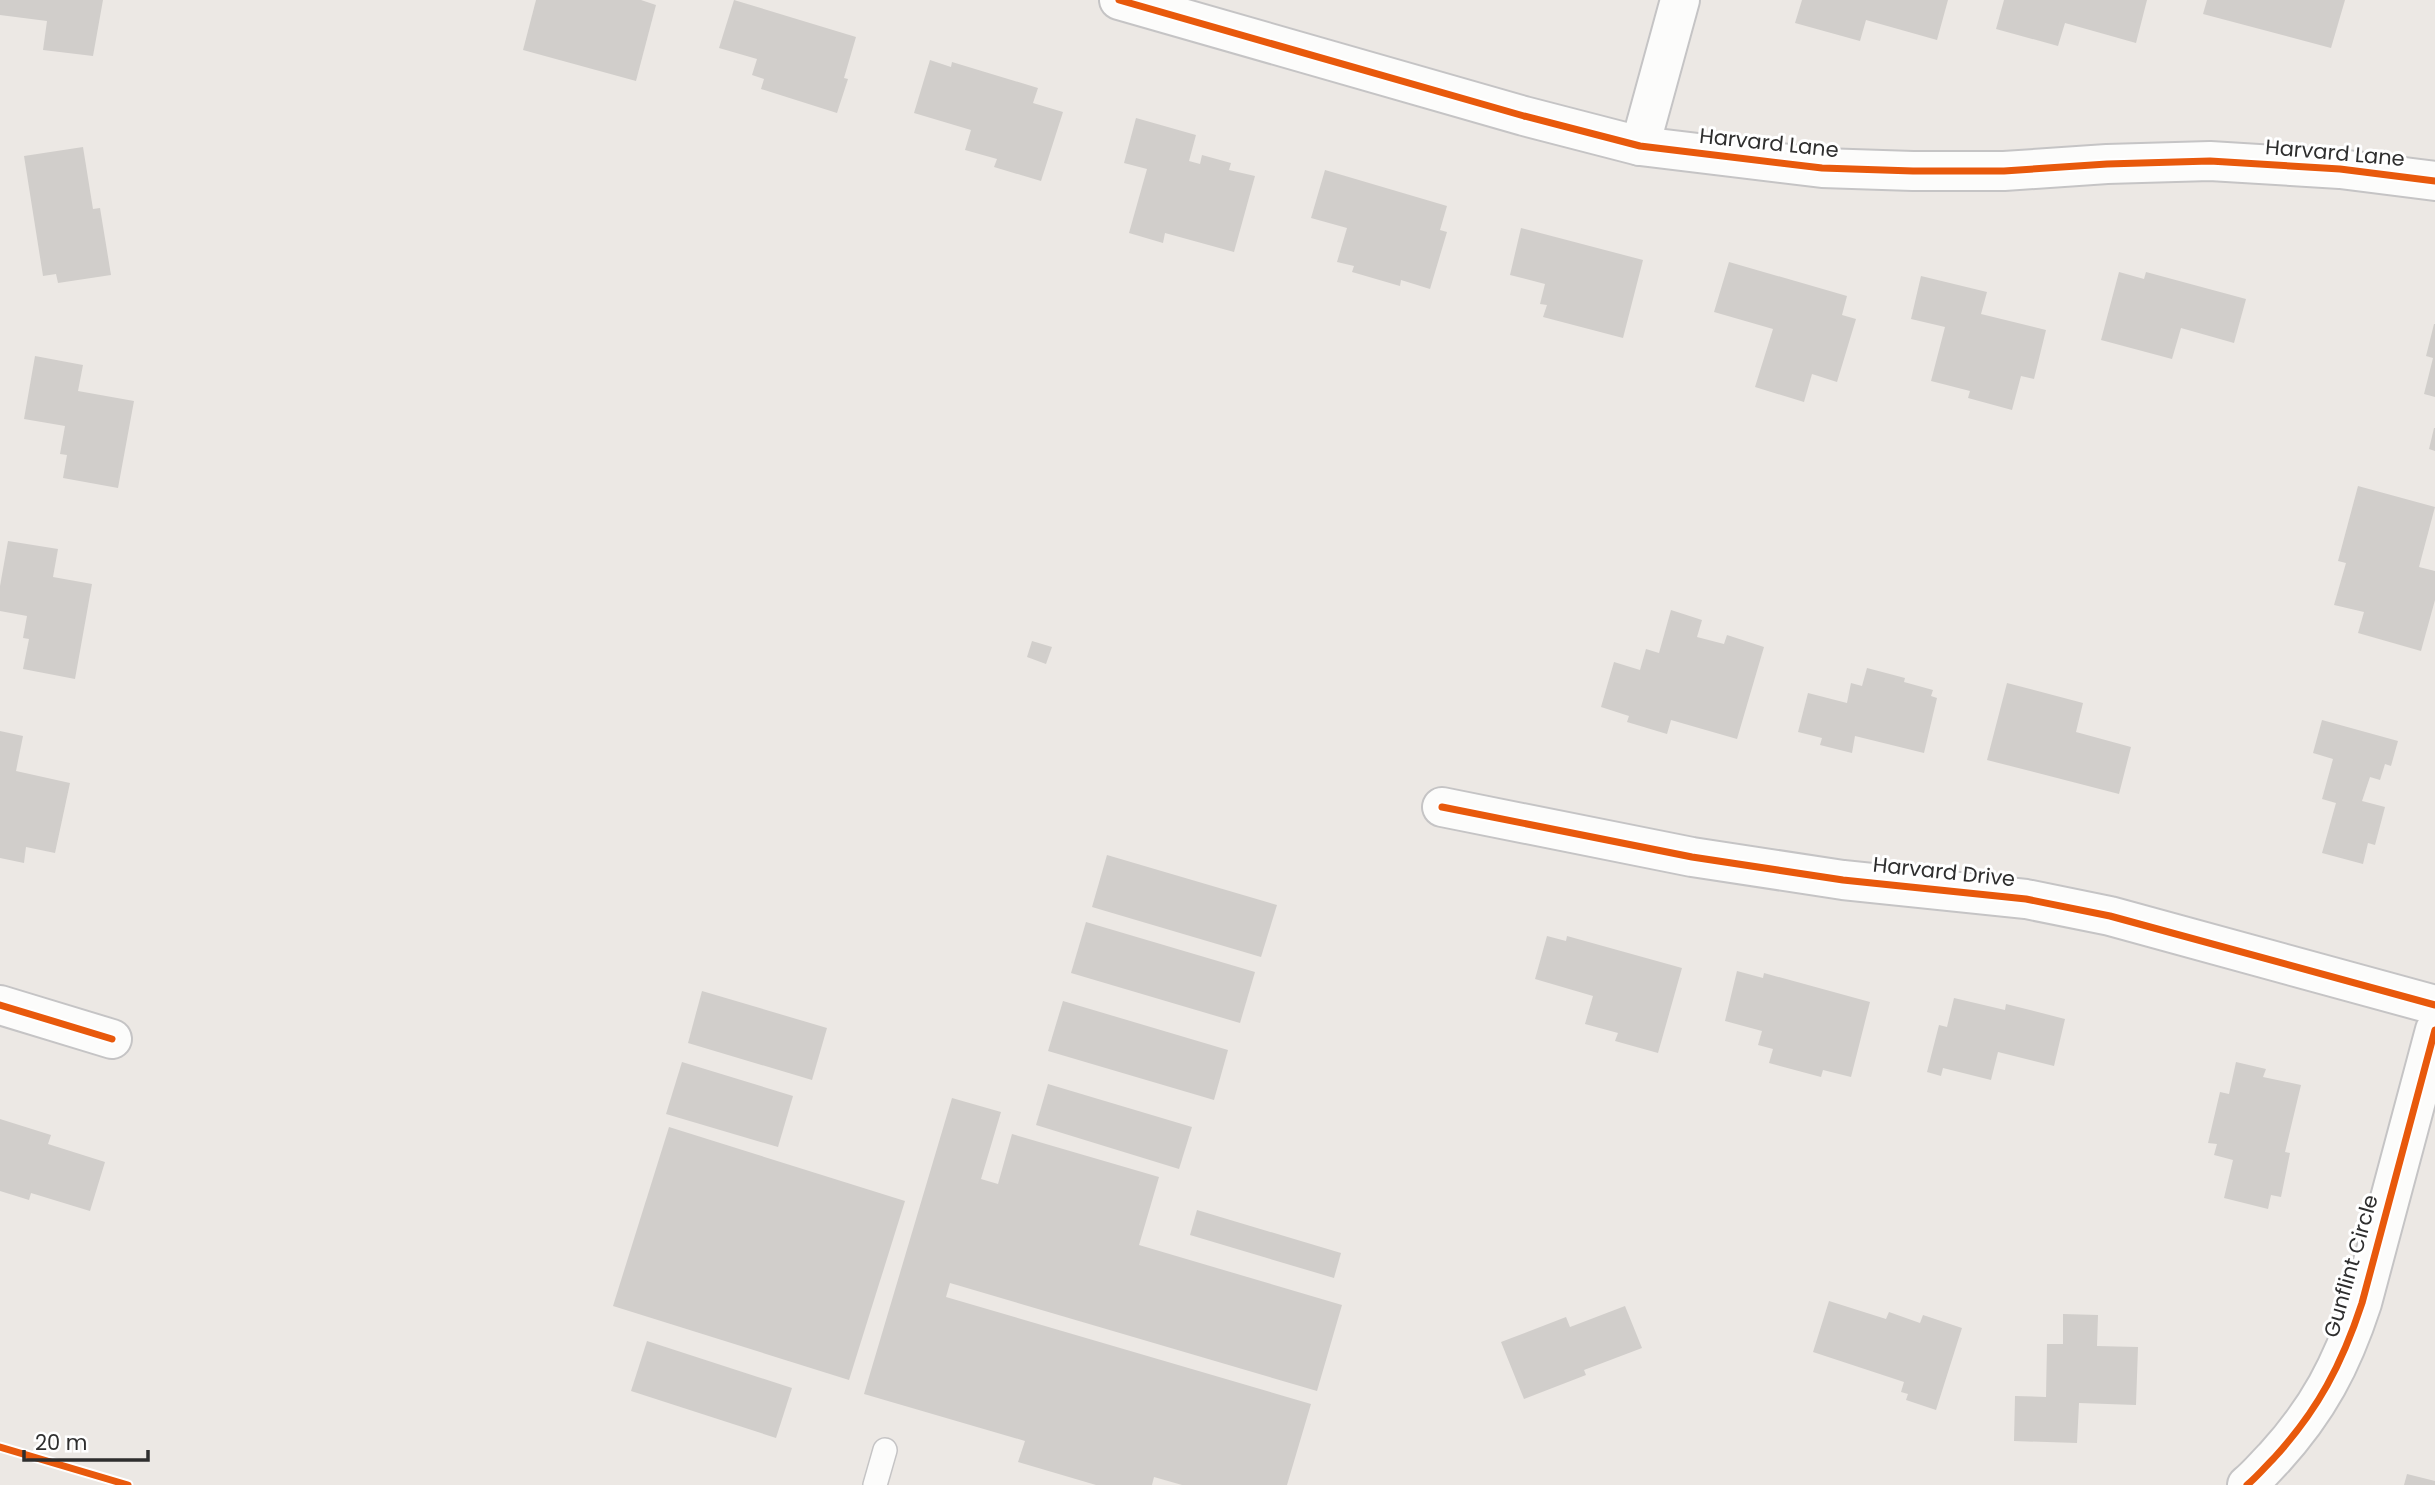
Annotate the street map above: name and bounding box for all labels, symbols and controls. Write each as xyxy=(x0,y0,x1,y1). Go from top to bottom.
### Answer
street label: Harvard Lane xyxy=(1698,121,1840,164)
street label: Harvard Lane xyxy=(2264,132,2406,173)
street label: Harvard Drive xyxy=(1872,850,2017,893)
street label: Gunflint Circle xyxy=(2316,1191,2385,1341)
scale bar xyxy=(24,1418,149,1462)
text: 20 m xyxy=(35,1428,88,1457)

